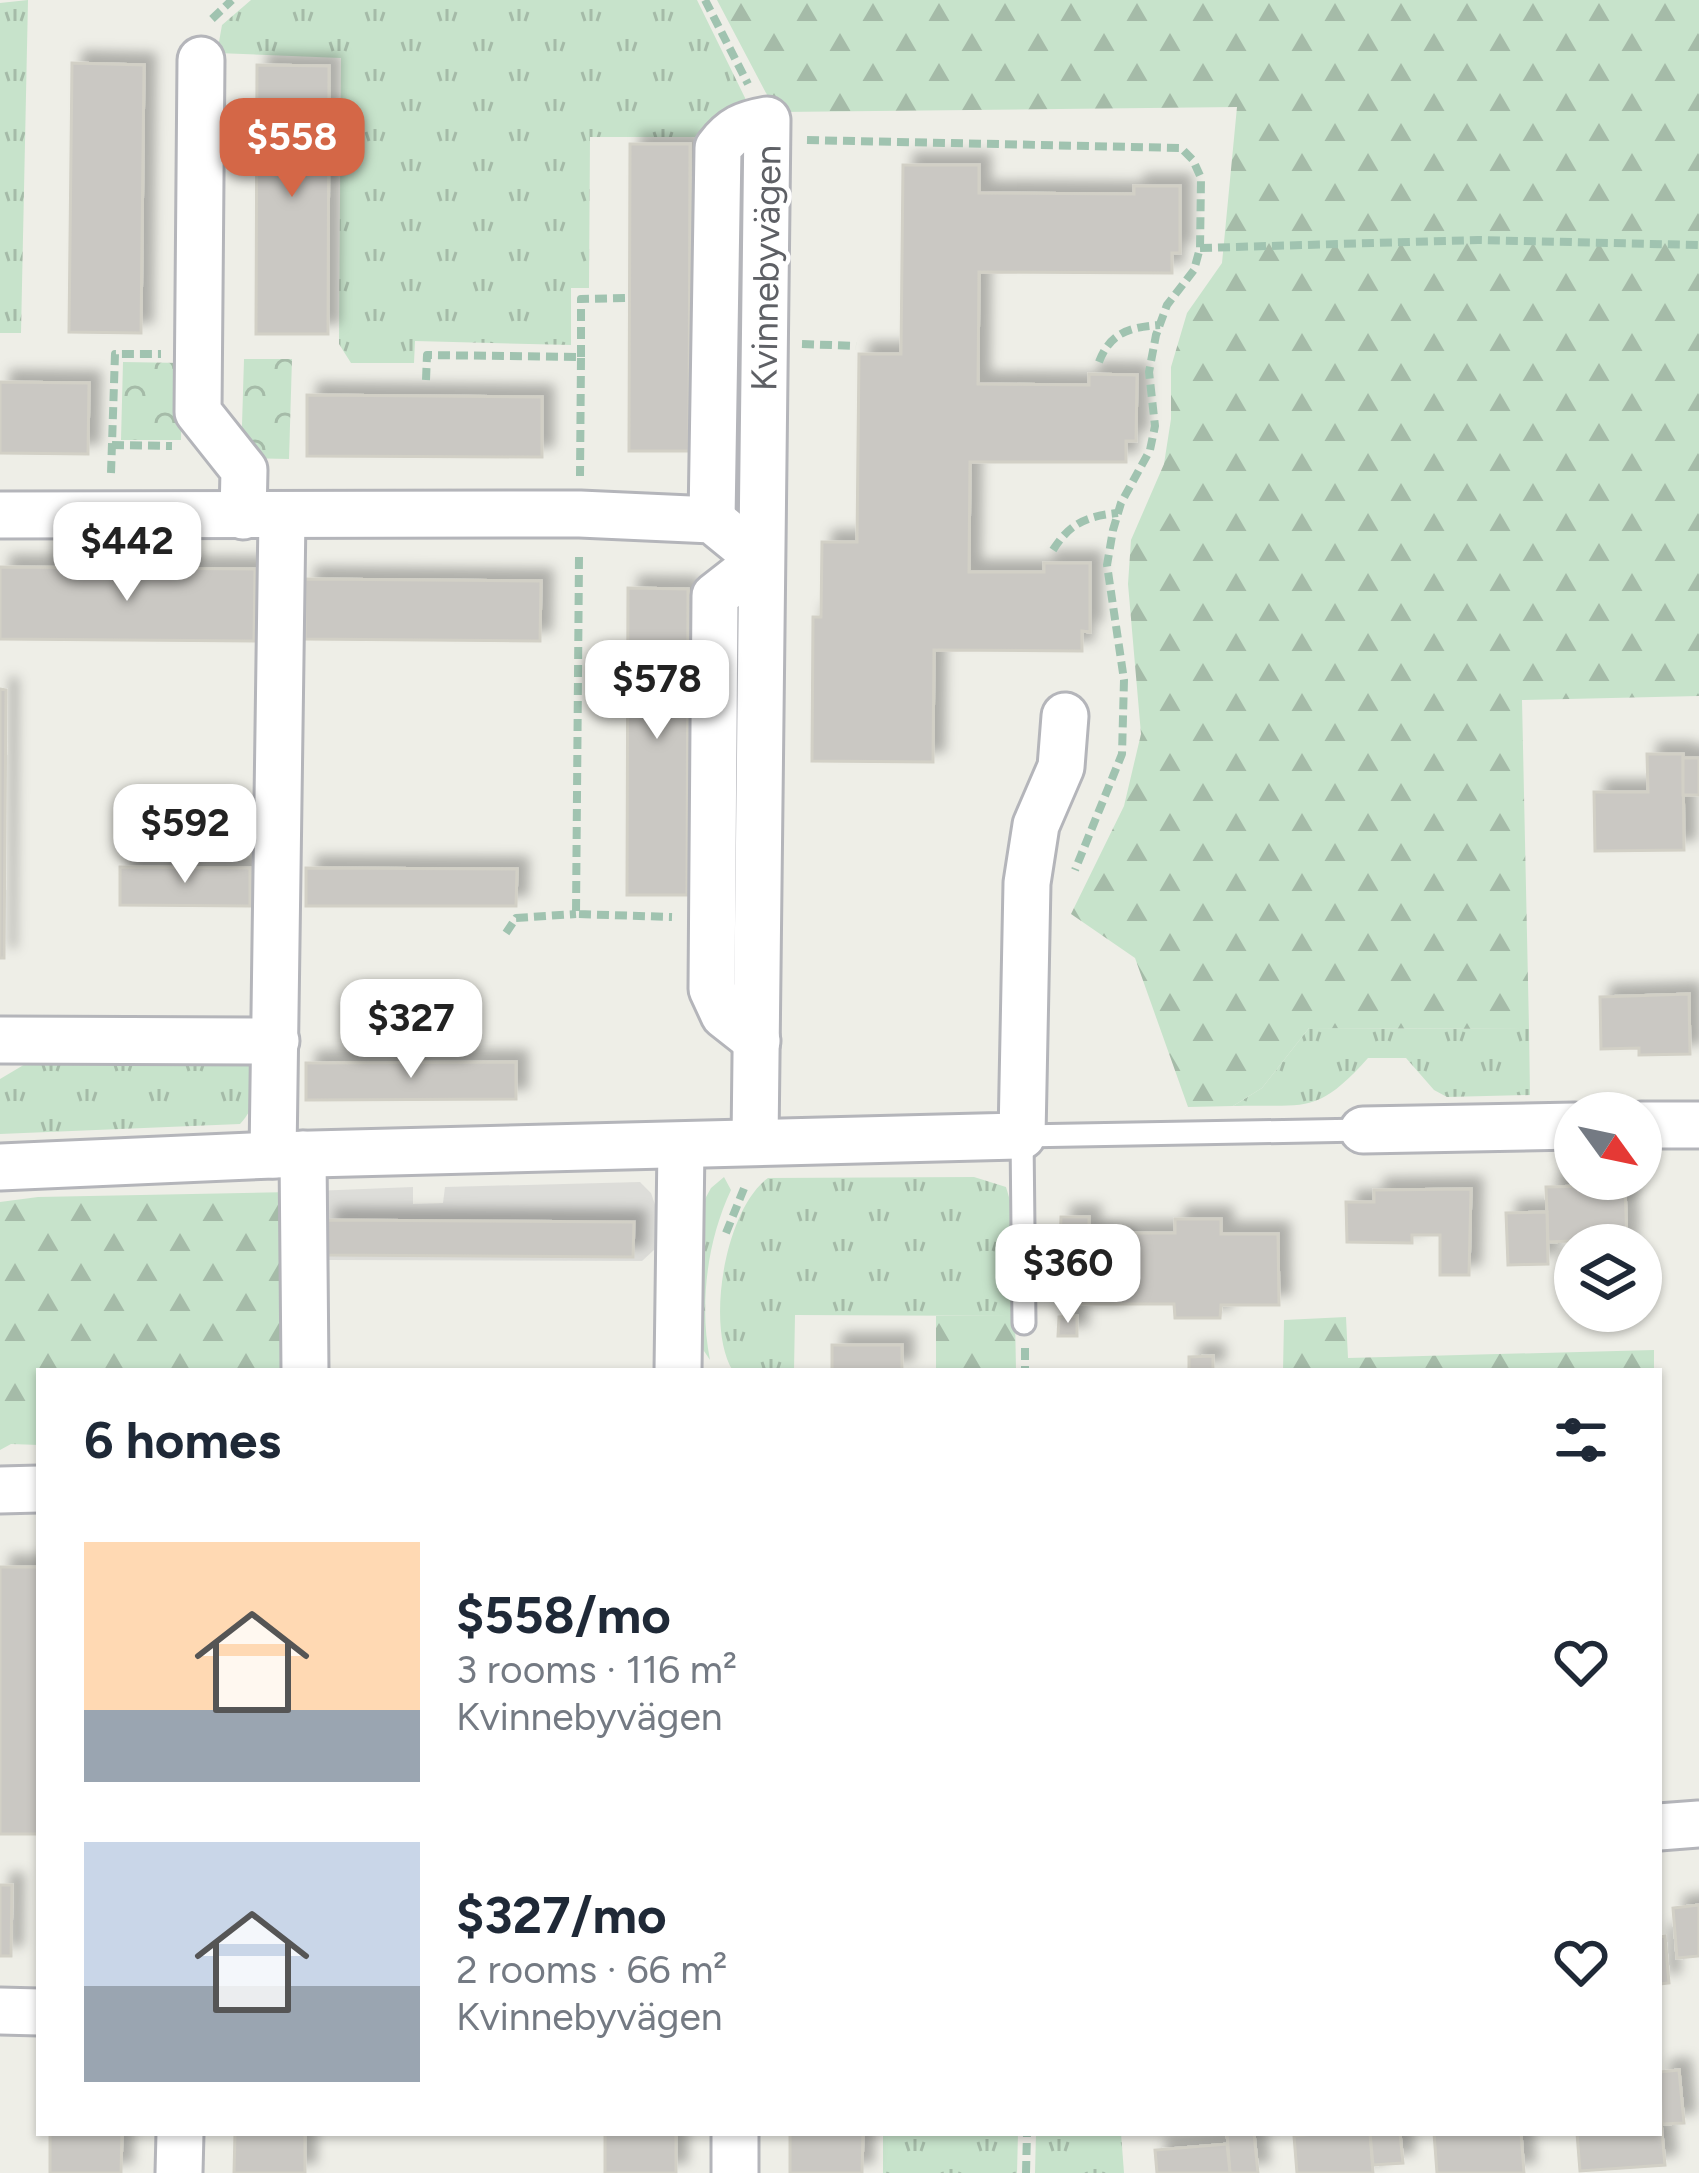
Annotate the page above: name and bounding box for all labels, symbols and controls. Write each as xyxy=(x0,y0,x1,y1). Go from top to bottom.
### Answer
pin: $558 xyxy=(221,98,363,200)
text: $558 xyxy=(247,113,337,160)
street label: Kvinnebyvägen xyxy=(742,145,790,391)
pin: $442 xyxy=(56,502,198,604)
text: $442 xyxy=(80,517,174,564)
pin: $578 xyxy=(586,640,728,742)
text: $578 xyxy=(612,655,702,702)
pin: $592 xyxy=(114,784,256,886)
text: $592 xyxy=(140,799,230,846)
pin: $327 xyxy=(340,979,482,1081)
text: $327 xyxy=(367,994,455,1041)
north arrow xyxy=(1554,1092,1662,1200)
map controls xyxy=(1554,1092,1662,1332)
pin: $360 xyxy=(997,1224,1139,1326)
button: layers xyxy=(1554,1224,1662,1332)
text: $360 xyxy=(1022,1239,1114,1286)
icon: filters xyxy=(1548,1407,1614,1473)
text: 6 homes xyxy=(84,1410,281,1471)
text: $558/mo xyxy=(456,1585,671,1646)
icon: home xyxy=(180,1590,324,1734)
icon: heart xyxy=(1548,1629,1614,1695)
text: 3 rooms · 116 m² xyxy=(456,1646,737,1693)
text: Kvinnebyvägen xyxy=(456,1693,723,1740)
text: $327/mo xyxy=(456,1885,667,1946)
icon: home xyxy=(180,1890,324,2034)
icon: heart xyxy=(1548,1929,1614,1995)
text: 2 rooms · 66 m² xyxy=(456,1946,727,1993)
text: Kvinnebyvägen xyxy=(456,1993,723,2040)

